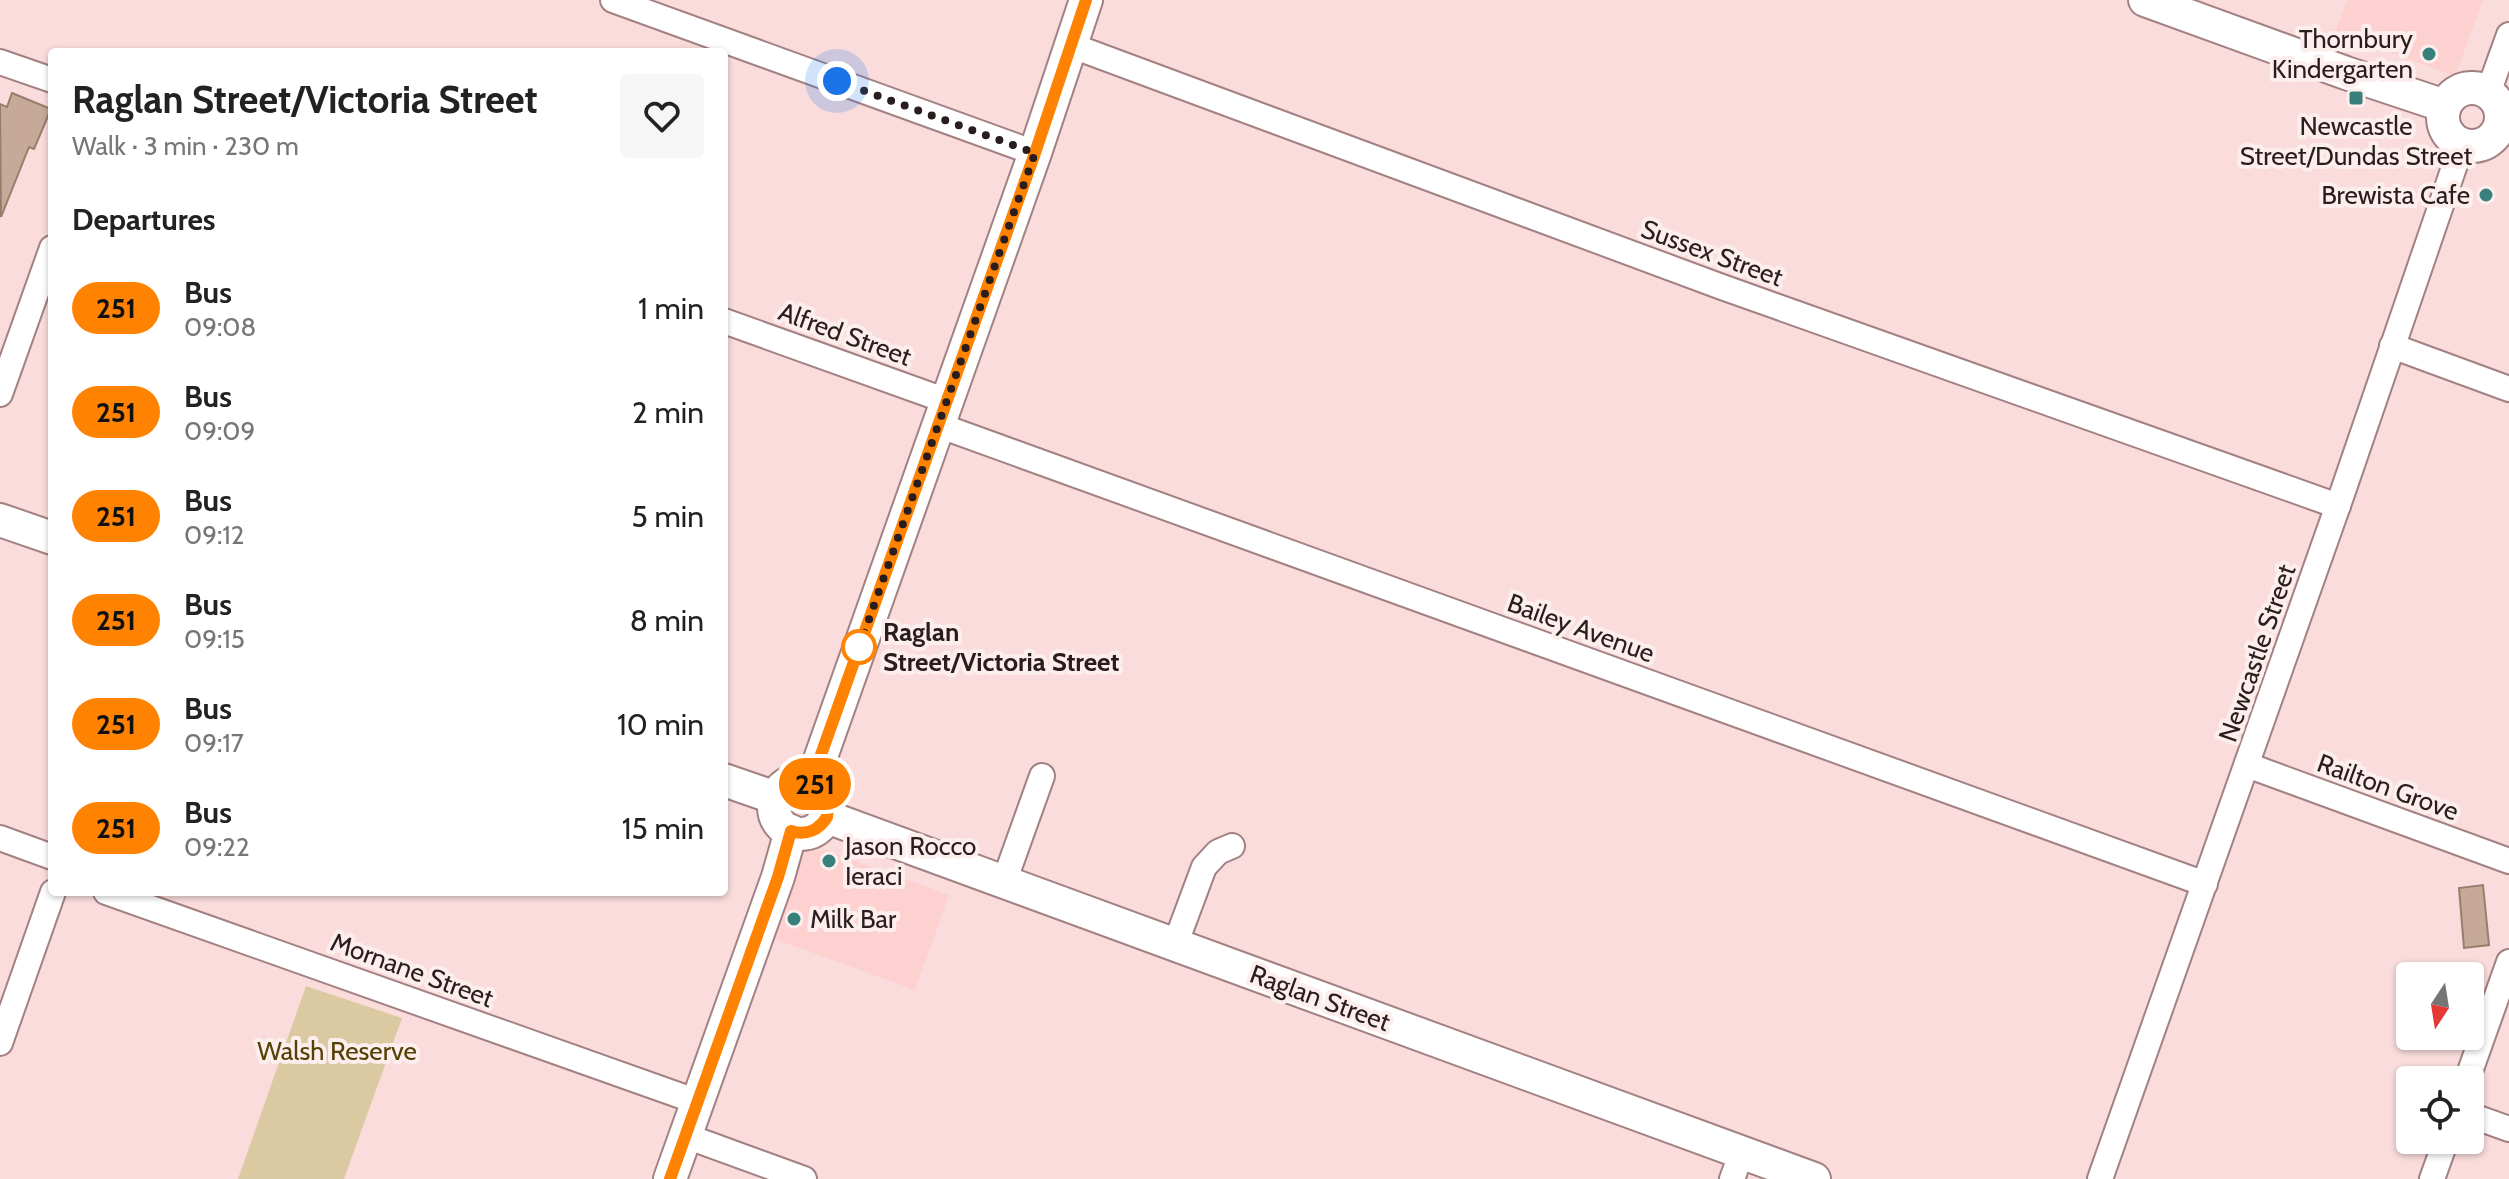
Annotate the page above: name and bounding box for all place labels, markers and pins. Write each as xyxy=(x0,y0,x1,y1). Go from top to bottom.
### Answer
place label: Thornbury Kindergarten xyxy=(2272,23,2413,85)
marker: Thornbury Kindergarten xyxy=(2420,45,2438,63)
marker: Newcastle Street/Dundas Street xyxy=(2347,89,2365,107)
place label: Newcastle Street/Dundas Street xyxy=(2240,110,2472,172)
place label: Brewista Cafe xyxy=(2321,179,2470,211)
marker: Brewista Cafe xyxy=(2477,186,2495,204)
place label: Raglan Street/Victoria Street xyxy=(883,616,1120,678)
marker: Raglan Street/Victoria Street xyxy=(842,630,876,664)
place label: Jason Rocco Ieraci xyxy=(844,830,976,892)
marker: Jason Rocco Ieraci xyxy=(820,852,838,870)
place label: Milk Bar xyxy=(810,903,897,935)
marker: Milk Bar xyxy=(785,910,803,928)

